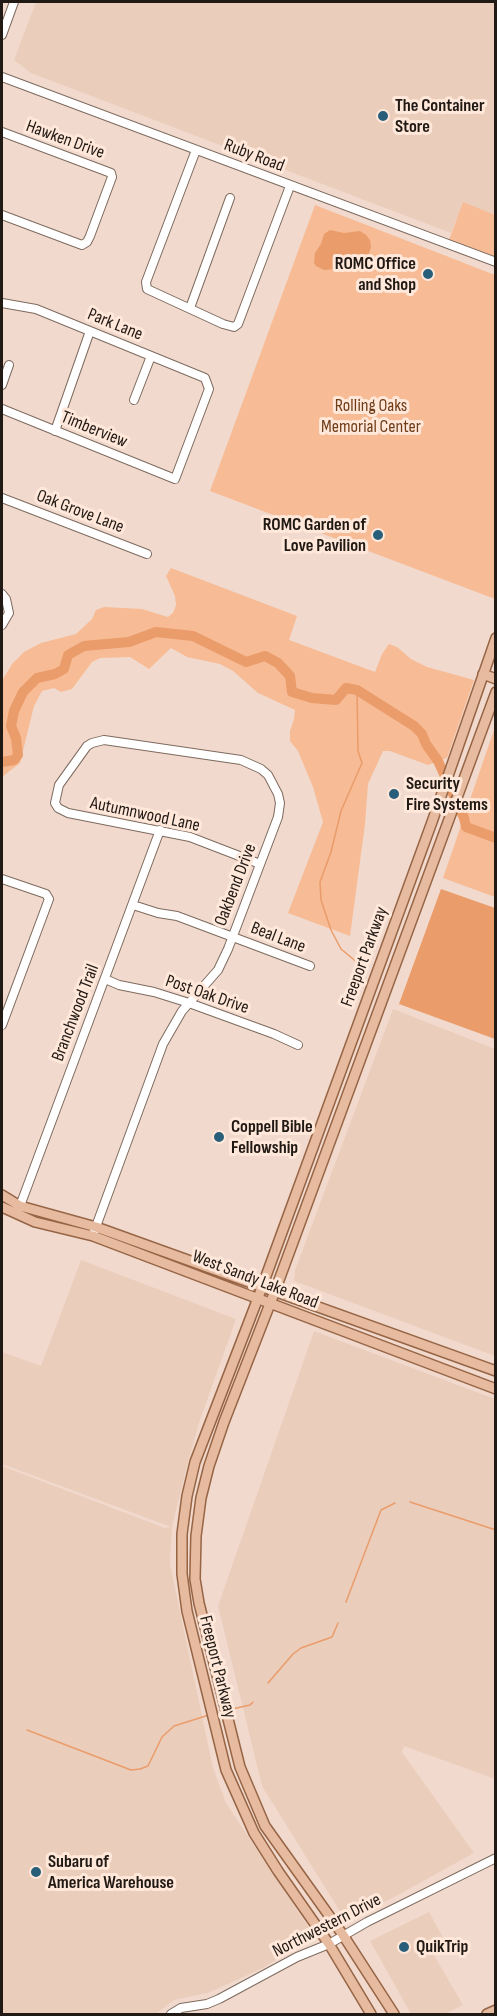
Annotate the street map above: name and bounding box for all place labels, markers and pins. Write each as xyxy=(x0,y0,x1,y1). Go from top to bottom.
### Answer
place label: The Container Store xyxy=(395,95,484,138)
marker: The Container Store xyxy=(376,109,390,123)
place label: ROMC Office and Shop xyxy=(335,253,416,296)
marker: ROMC Office and Shop xyxy=(421,267,435,281)
place label: ROMC Garden of Love Pavilion xyxy=(263,514,366,556)
marker: ROMC Garden of Love Pavilion xyxy=(371,528,385,542)
place label: Security Fire Systems xyxy=(406,773,488,816)
marker: Security Fire Systems xyxy=(387,787,401,801)
place label: Coppell Bible Fellowship xyxy=(231,1116,313,1158)
marker: Coppell Bible Fellowship xyxy=(212,1130,226,1144)
place label: Subaru of America Warehouse xyxy=(48,1851,174,1894)
marker: Subaru of America Warehouse xyxy=(29,1865,43,1879)
place label: QuikTrip xyxy=(416,1936,468,1958)
marker: QuikTrip xyxy=(397,1940,411,1954)

